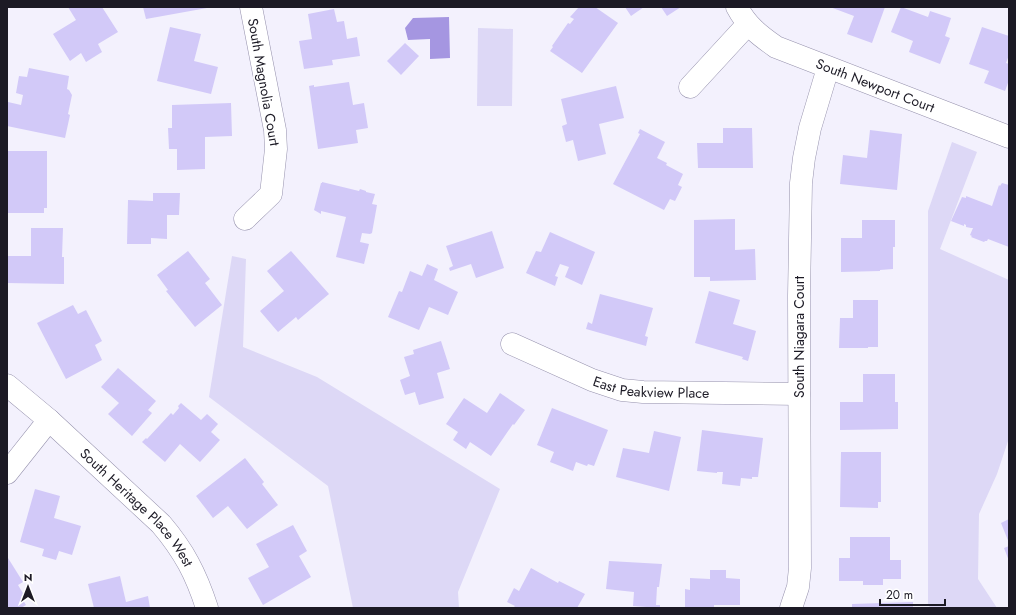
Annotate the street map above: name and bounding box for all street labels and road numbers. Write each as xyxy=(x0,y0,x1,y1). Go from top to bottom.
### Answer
street label: South Magnolia Court xyxy=(243,17,285,148)
street label: South Newport Court xyxy=(813,53,938,118)
street label: South Niagara Court xyxy=(789,275,809,398)
street label: East Peakview Place xyxy=(590,371,709,403)
street label: South Heritage Place West xyxy=(76,444,199,571)

